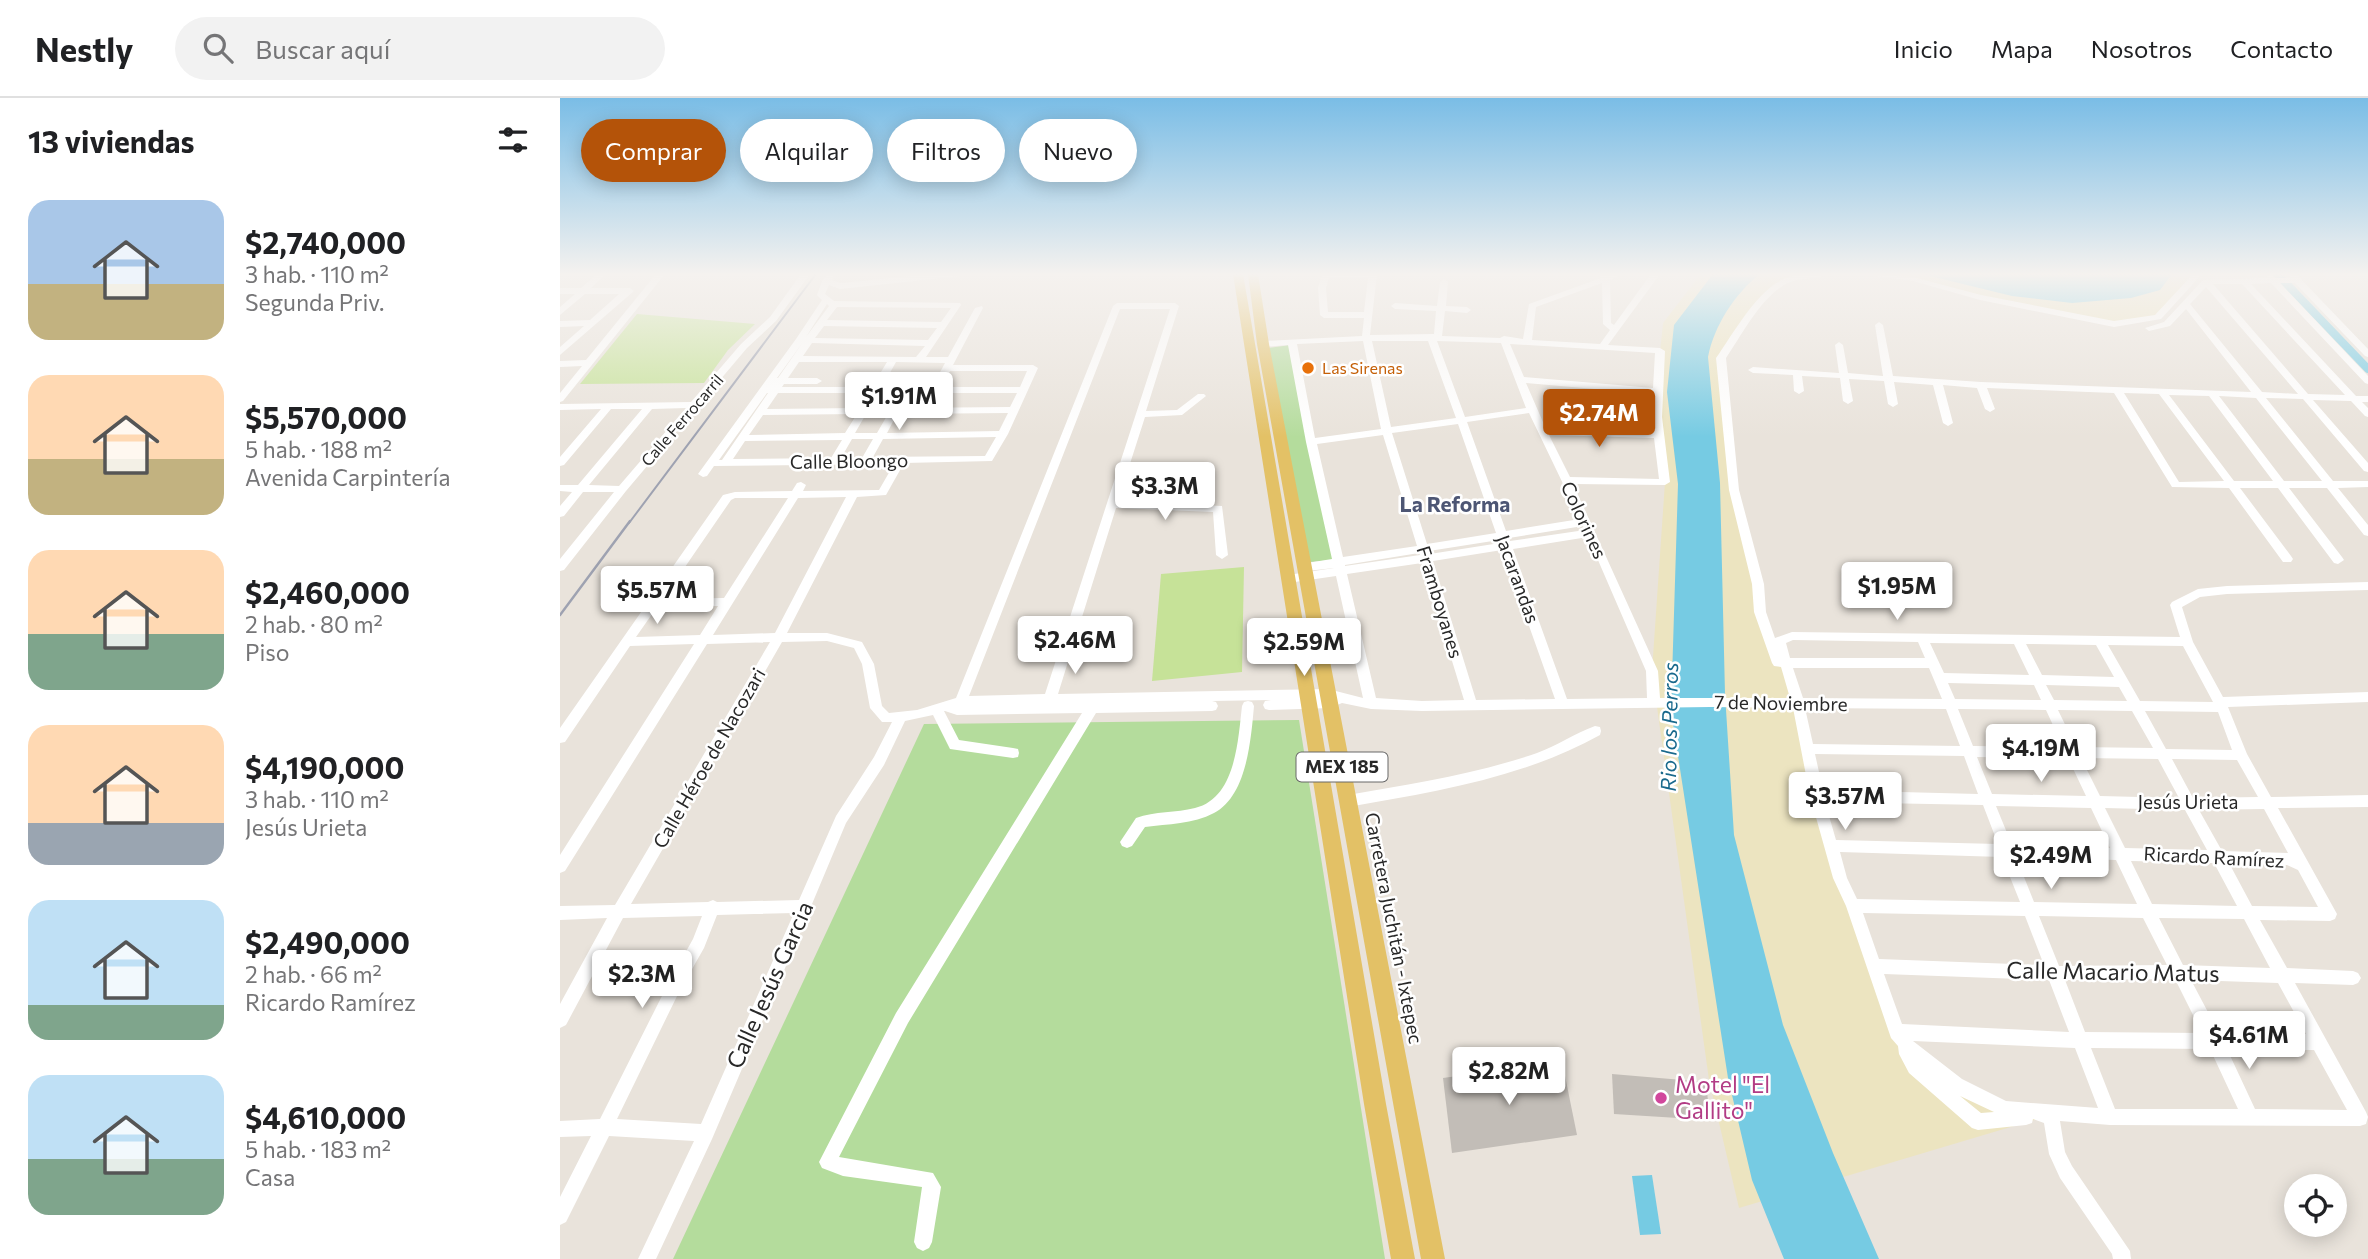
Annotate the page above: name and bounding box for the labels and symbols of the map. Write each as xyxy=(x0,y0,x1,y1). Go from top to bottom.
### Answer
place label: Las Sirenas xyxy=(1322,358,1403,377)
marker: Las Sirenas xyxy=(1300,360,1316,376)
street label: Calle Ferrocarril xyxy=(637,370,727,470)
pin: $1.91M xyxy=(842,372,956,432)
pin: $2.74M xyxy=(1542,390,1656,449)
street label: Calle Bloongo xyxy=(790,448,908,473)
pin: $3.3M xyxy=(1116,462,1214,522)
street label: Colorines xyxy=(1557,478,1612,562)
district label: La Reforma xyxy=(1400,491,1510,516)
street label: Jacarandas xyxy=(1492,531,1545,626)
street label: Framboyanes xyxy=(1413,543,1468,661)
pin: $1.95M xyxy=(1840,562,1954,622)
pin: $5.57M xyxy=(600,566,714,626)
pin: $2.46M xyxy=(1018,616,1132,676)
pin: $2.59M xyxy=(1247,618,1361,678)
water label: Rio los Perros xyxy=(1655,662,1682,792)
street label: Calle Héroe de Nacozari xyxy=(648,664,770,852)
street label: 7 de Noviembre xyxy=(1714,690,1848,715)
pin: $4.19M xyxy=(1984,724,2098,784)
road number: MEX 185 xyxy=(1296,752,1388,782)
pin: $3.57M xyxy=(1788,772,1902,832)
street label: Jesús Urieta xyxy=(2137,790,2239,813)
street label: Carretera Juchitán - Ixtepec xyxy=(1361,810,1428,1046)
pin: $2.49M xyxy=(1994,832,2108,891)
street label: Ricardo Ramírez xyxy=(2143,841,2285,872)
street label: Calle Jesús Garcia xyxy=(720,897,818,1073)
pin: $2.3M xyxy=(593,950,691,1010)
street label: Calle Macario Matus xyxy=(2006,955,2220,987)
pin: $4.61M xyxy=(2192,1012,2306,1071)
pin: $2.82M xyxy=(1452,1048,1566,1107)
place label: Motel "El Gallito" xyxy=(1675,1070,1770,1124)
marker: Motel "El Gallito" xyxy=(1653,1090,1669,1106)

